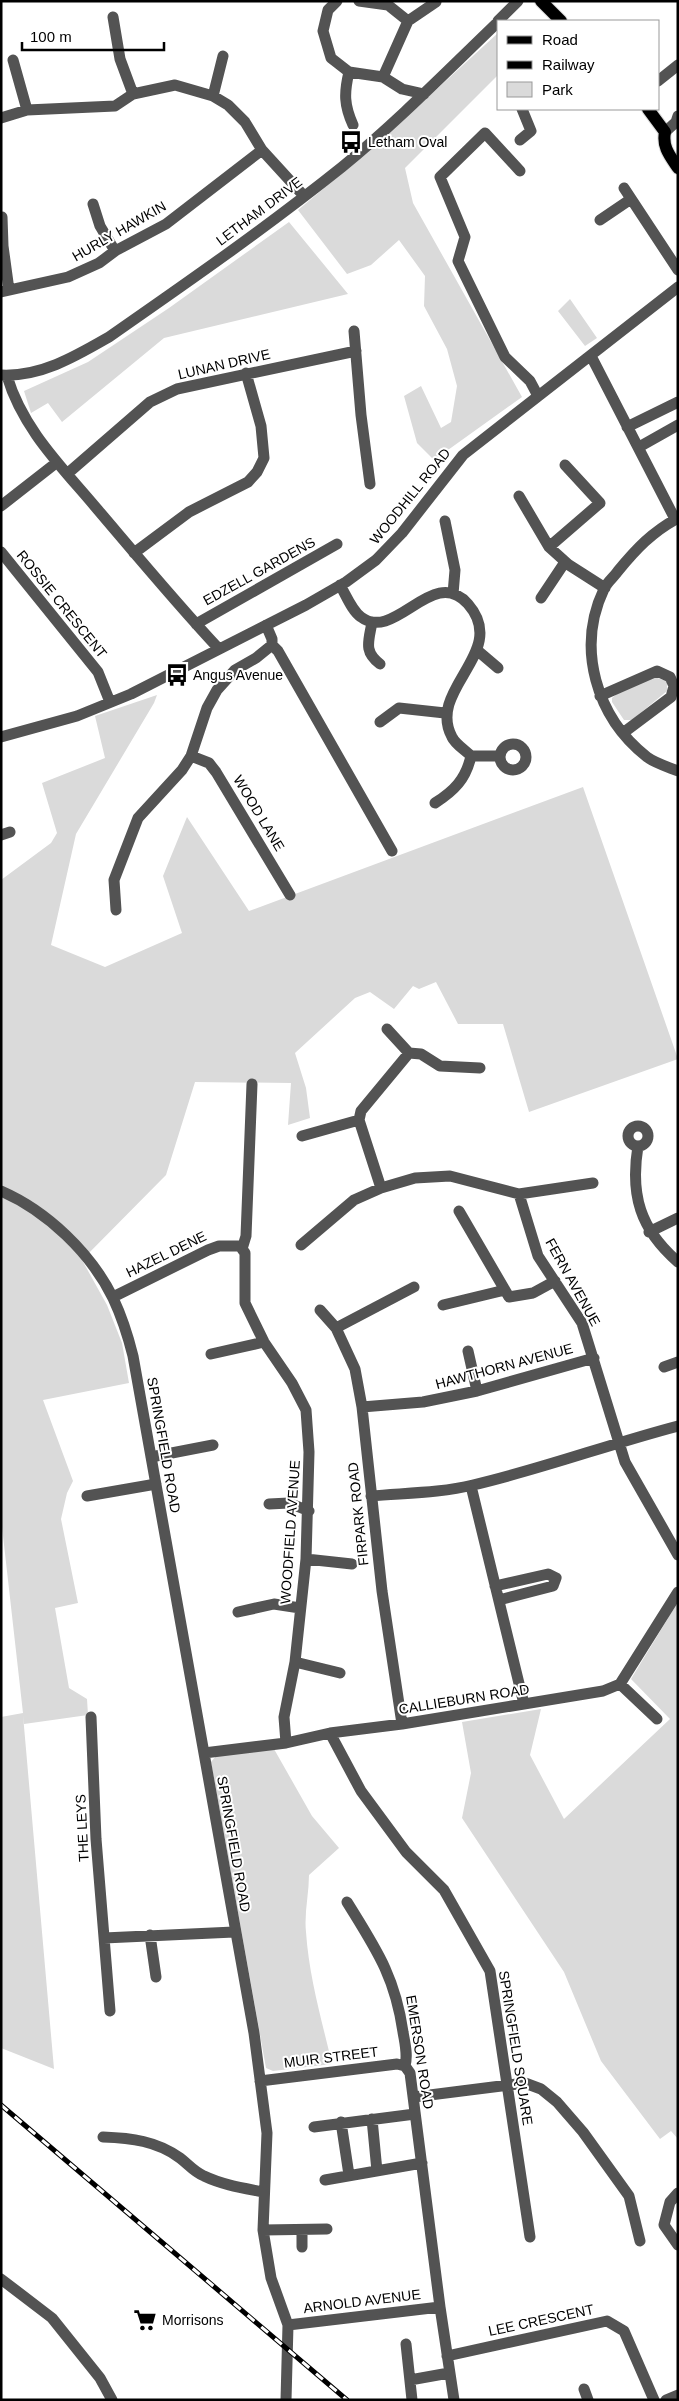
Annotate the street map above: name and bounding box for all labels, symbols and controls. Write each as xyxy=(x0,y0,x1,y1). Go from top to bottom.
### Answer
scale bar xyxy=(22,20,165,52)
legend xyxy=(497,20,659,110)
text: 100 m xyxy=(30,28,72,45)
text: Road xyxy=(542,31,578,48)
text: Railway xyxy=(542,56,595,73)
text: Park xyxy=(542,81,573,98)
bus stop icon: Letham Oval xyxy=(338,129,364,155)
place label: Letham Oval xyxy=(368,134,447,150)
street label: LETHAM DRIVE xyxy=(213,173,305,249)
street label: HURLY HAWKIN xyxy=(69,198,169,264)
street label: LUNAN DRIVE xyxy=(176,346,272,382)
street label: WOODHILL ROAD xyxy=(366,445,454,547)
street label: EDZELL GARDENS xyxy=(200,534,318,608)
street label: ROSSIE CRESCENT xyxy=(14,547,111,661)
bus stop icon: Angus Avenue xyxy=(164,662,190,688)
place label: Angus Avenue xyxy=(193,667,283,683)
street label: WOOD LANE xyxy=(230,772,288,854)
street label: HAZEL DENE xyxy=(123,1228,209,1280)
street label: FERN AVENUE xyxy=(542,1235,604,1329)
street label: HAWTHORN AVENUE xyxy=(434,1340,574,1392)
street label: SPRINGFIELD ROAD xyxy=(144,1376,184,1514)
street label: WOODFIELD AVENUE xyxy=(277,1459,303,1605)
street label: FIRPARK ROAD xyxy=(345,1461,371,1567)
street label: CALLIEBURN ROAD xyxy=(397,1681,531,1717)
street label: SPRINGFIELD ROAD xyxy=(214,1775,254,1913)
street label: THE LEYS xyxy=(72,1794,92,1862)
street label: SPRINGFIELD SQUARE xyxy=(496,1970,536,2126)
street label: EMERSON ROAD xyxy=(403,1994,437,2110)
street label: MUIR STREET xyxy=(283,2043,380,2071)
street label: ARNOLD AVENUE xyxy=(302,2286,422,2316)
street label: LEE CRESCENT xyxy=(487,2301,596,2339)
supermarket icon: Morrisons xyxy=(132,2307,158,2333)
place label: Morrisons xyxy=(162,2312,223,2328)

